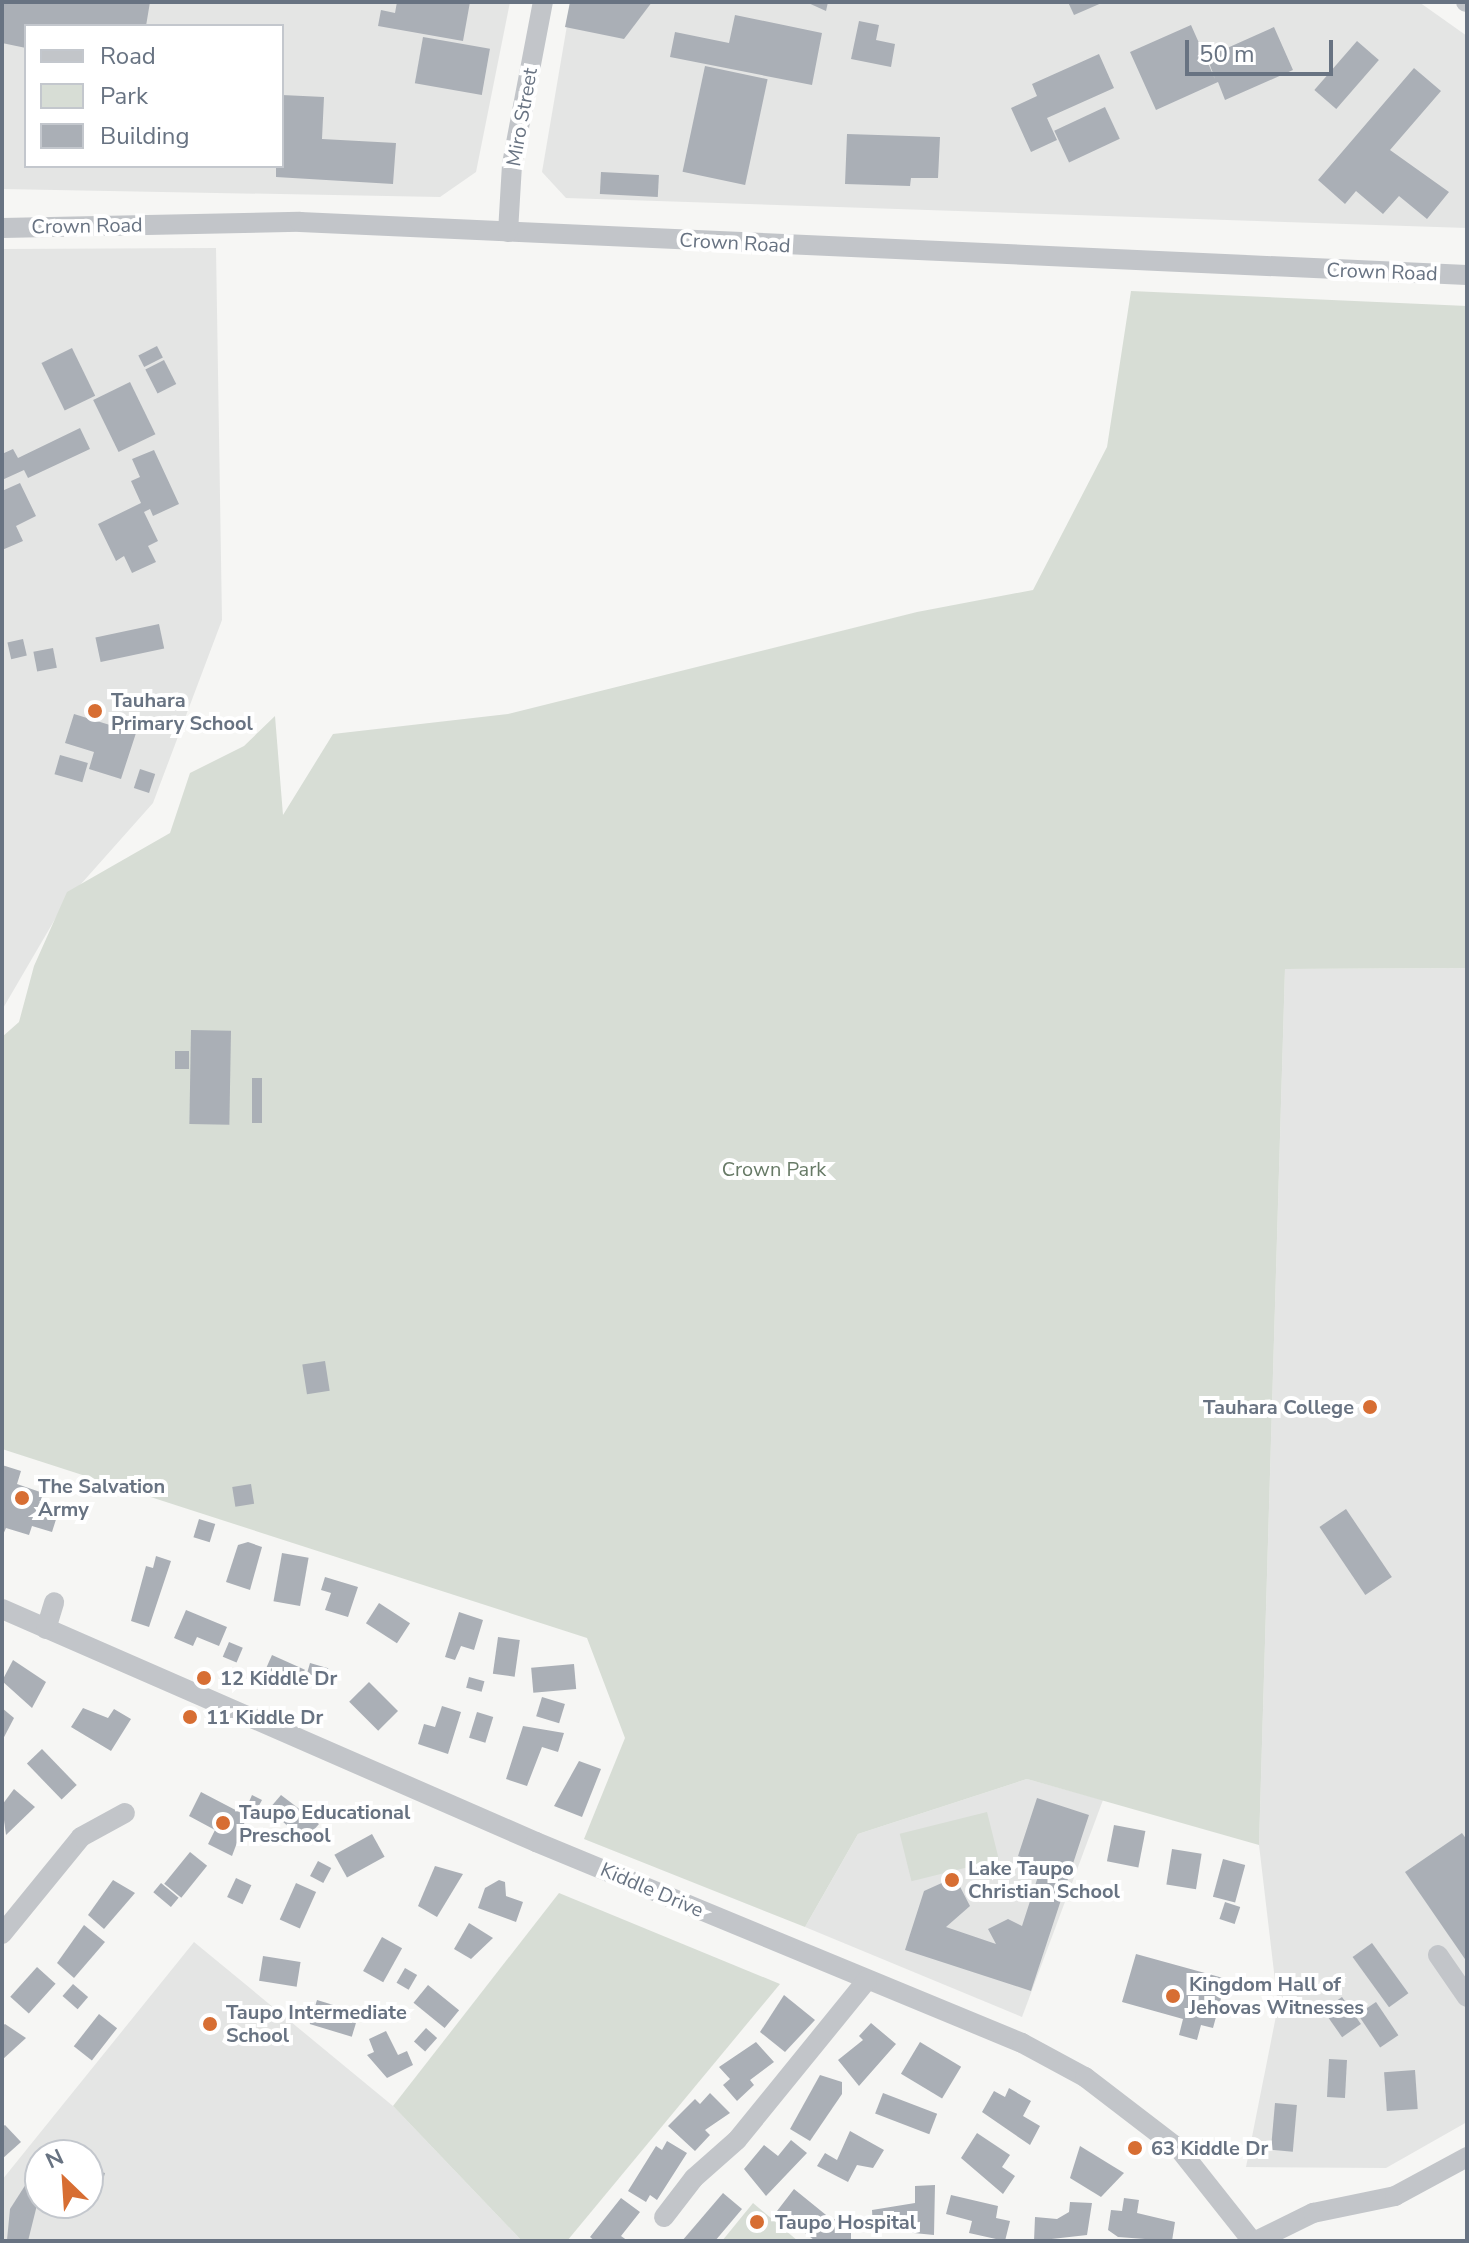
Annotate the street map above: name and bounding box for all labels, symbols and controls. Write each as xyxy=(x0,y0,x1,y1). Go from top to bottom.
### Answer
legend xyxy=(24,24,284,168)
scale bar xyxy=(1189,24,1337,74)
text: 50 m xyxy=(1199,38,1255,70)
text: Road xyxy=(100,40,156,72)
street label: Miro Street xyxy=(502,66,542,168)
text: Park xyxy=(100,80,148,112)
text: Building xyxy=(100,120,190,152)
street label: Crown Road xyxy=(31,213,143,239)
street label: Crown Road xyxy=(679,228,791,258)
street label: Crown Road xyxy=(1326,258,1438,286)
place label: Tauhara Primary School xyxy=(111,688,253,735)
marker: Tauhara Primary School xyxy=(86,702,104,720)
park label: Crown Park xyxy=(722,1157,826,1181)
place label: Tauhara College xyxy=(1203,1395,1354,1419)
marker: Tauhara College xyxy=(1361,1398,1379,1416)
place label: The Salvation Army xyxy=(38,1474,165,1521)
marker: The Salvation Army xyxy=(13,1489,31,1507)
place label: 12 Kiddle Dr xyxy=(220,1666,337,1690)
marker: 12 Kiddle Dr xyxy=(195,1669,213,1687)
place label: 11 Kiddle Dr xyxy=(206,1705,323,1729)
marker: 11 Kiddle Dr xyxy=(181,1708,199,1726)
place label: Taupo Educational Preschool xyxy=(239,1800,410,1847)
marker: Taupo Educational Preschool xyxy=(214,1814,232,1832)
place label: Lake Taupo Christian School xyxy=(968,1856,1120,1903)
street label: Kiddle Drive xyxy=(597,1858,707,1922)
marker: Lake Taupo Christian School xyxy=(943,1871,961,1889)
place label: Kingdom Hall of Jehovas Witnesses xyxy=(1189,1972,1364,2019)
marker: Kingdom Hall of Jehovas Witnesses xyxy=(1164,1987,1182,2005)
place label: Taupo Intermediate School xyxy=(226,2000,407,2047)
marker: Taupo Intermediate School xyxy=(201,2015,219,2033)
place label: 63 Kiddle Dr xyxy=(1151,2136,1268,2160)
north arrow xyxy=(24,2139,104,2219)
marker: 63 Kiddle Dr xyxy=(1126,2139,1144,2157)
text: N xyxy=(41,2142,69,2176)
place label: Taupo Hospital xyxy=(775,2210,916,2234)
marker: Taupo Hospital xyxy=(746,2211,768,2233)

